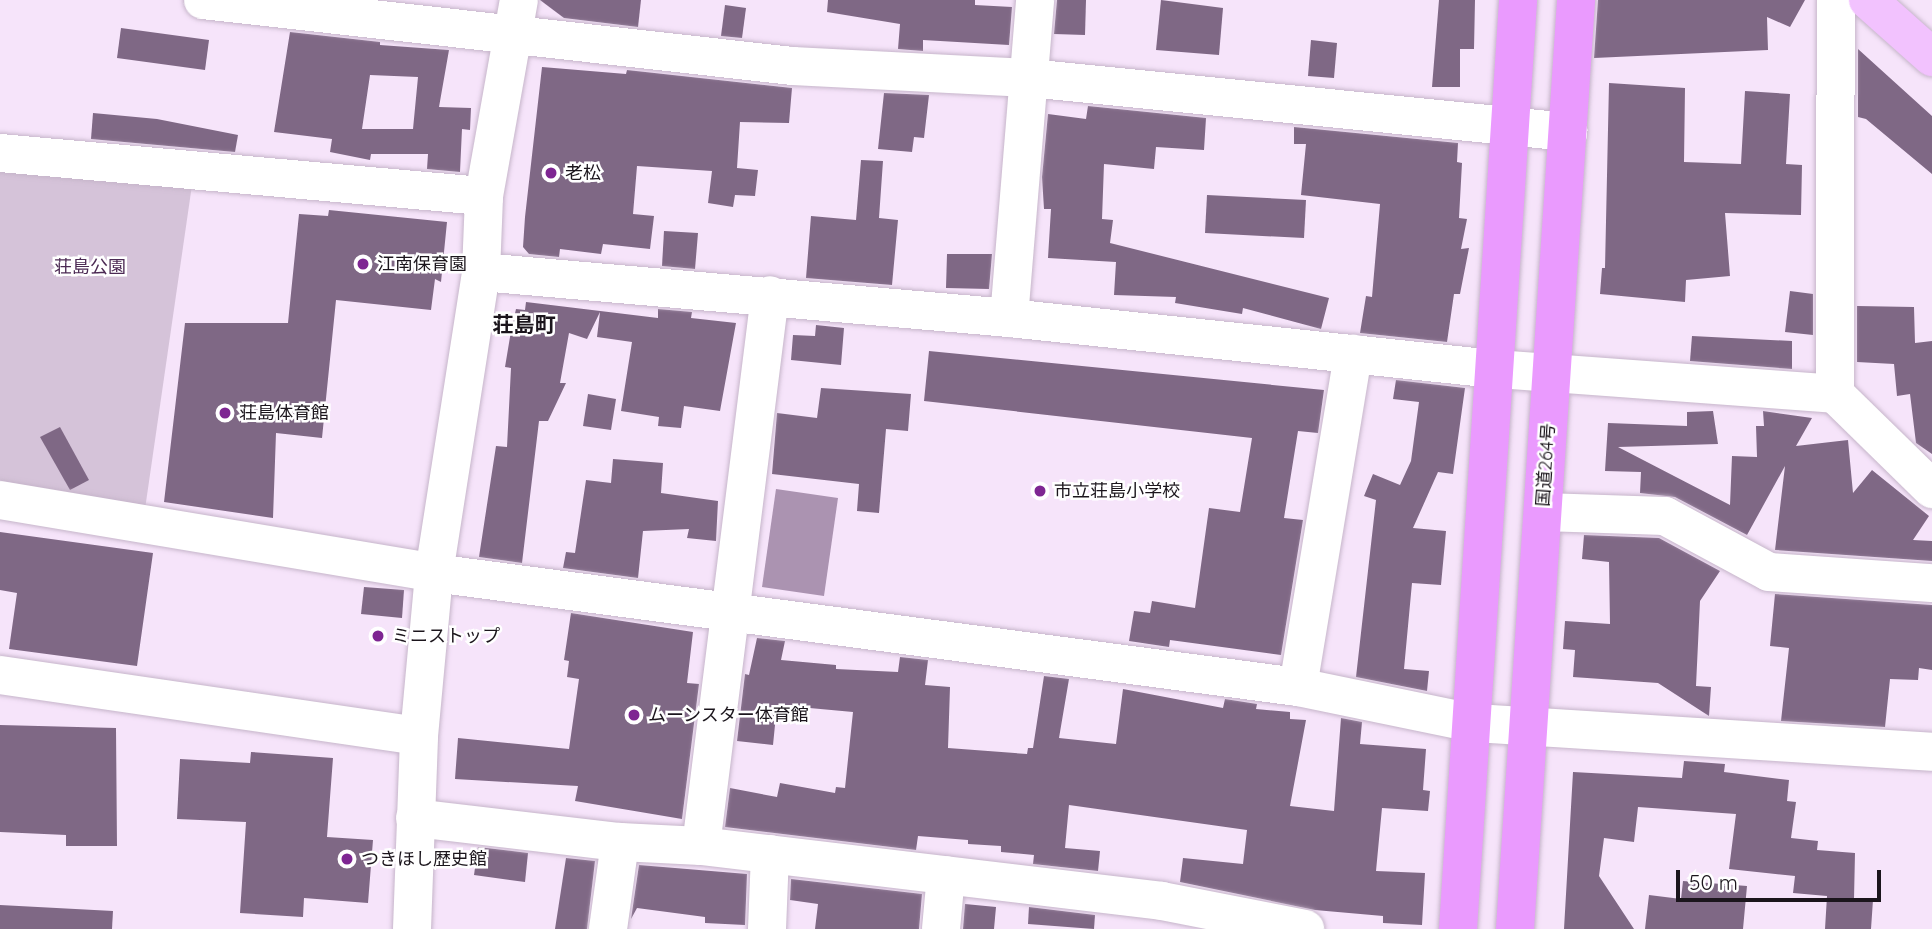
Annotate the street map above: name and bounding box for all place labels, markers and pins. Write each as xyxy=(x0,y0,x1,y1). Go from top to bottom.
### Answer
place label: 老松 xyxy=(565,162,601,184)
marker: 老松 xyxy=(543,165,559,181)
place label: 江南保育園 xyxy=(377,253,467,275)
marker: 江南保育園 xyxy=(355,256,371,272)
place label: 荘島体育館 xyxy=(239,402,329,424)
marker: 荘島体育館 xyxy=(217,405,233,421)
place label: 市立荘島小学校 xyxy=(1054,480,1180,502)
marker: 市立荘島小学校 xyxy=(1032,483,1048,499)
place label: ミニストップ xyxy=(392,625,500,647)
marker: ミニストップ xyxy=(370,628,386,644)
place label: ムーンスター体育館 xyxy=(648,704,810,726)
marker: ムーンスター体育館 xyxy=(626,707,642,723)
place label: つきほし歴史館 xyxy=(361,848,487,870)
marker: つきほし歴史館 xyxy=(339,851,355,867)

